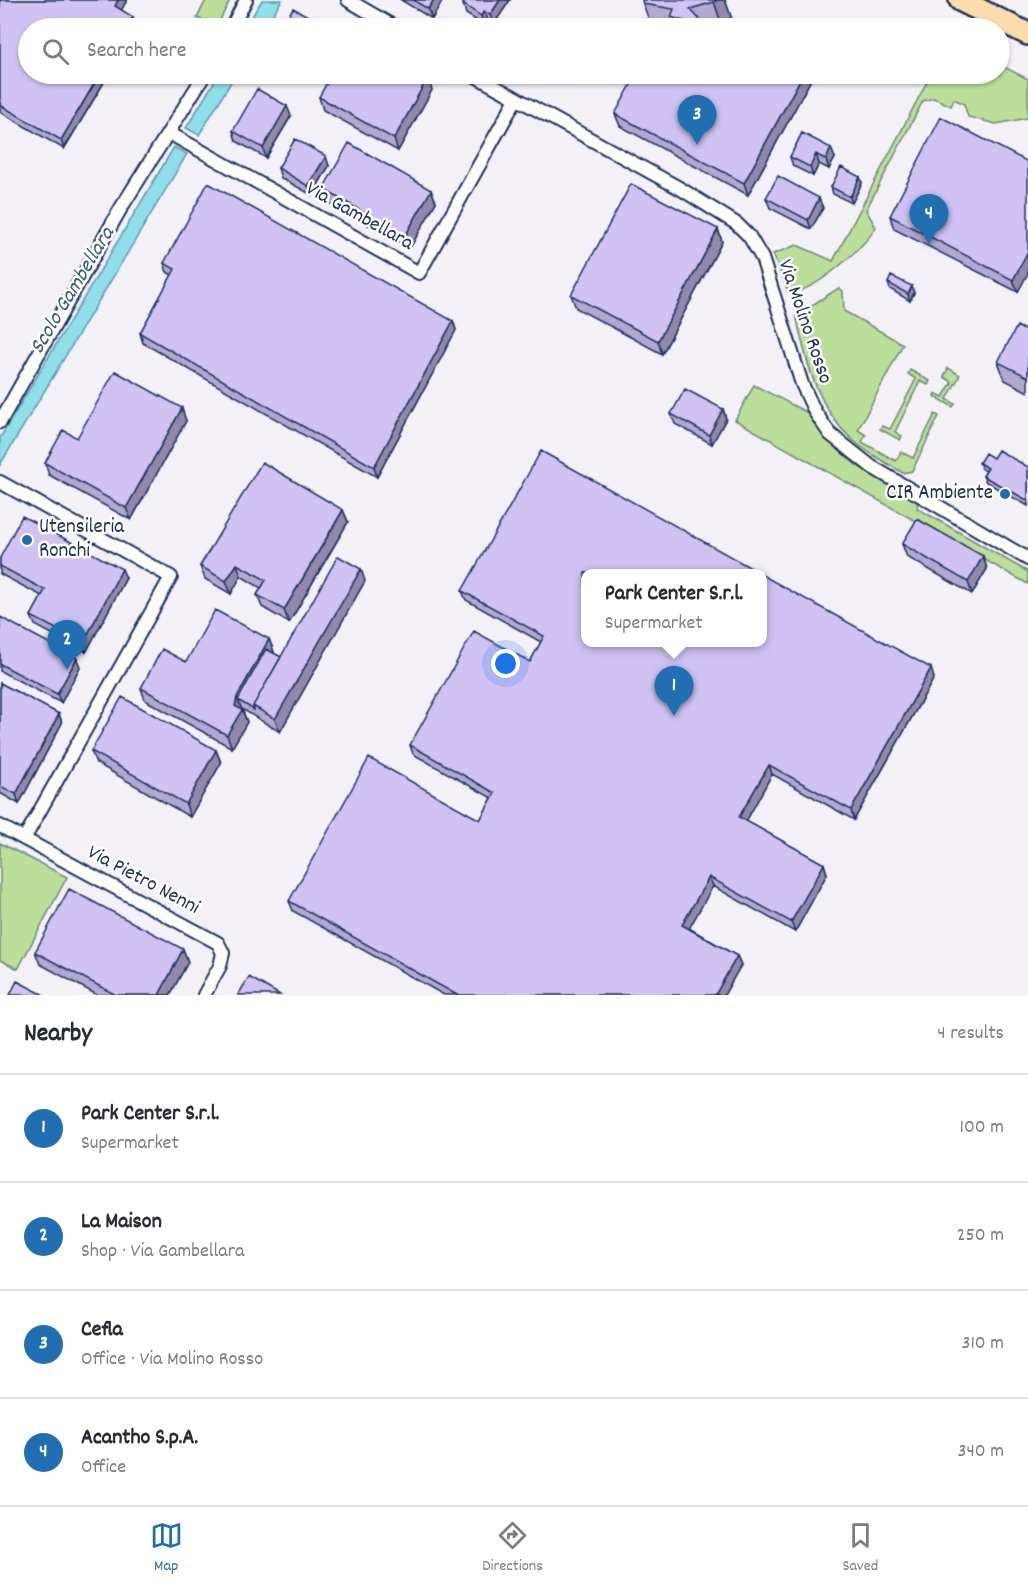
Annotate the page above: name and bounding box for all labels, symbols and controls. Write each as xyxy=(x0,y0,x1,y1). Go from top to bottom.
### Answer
search box xyxy=(18,18,1010,84)
icon: search xyxy=(39,35,72,68)
text: Search here xyxy=(87,36,186,67)
pin: 3 xyxy=(678,96,716,145)
street label: Via Gambellara xyxy=(300,175,419,260)
pin: 4 xyxy=(910,194,948,244)
water label: Scolo Gambellara xyxy=(23,220,124,360)
street label: Via Molino Rosso xyxy=(769,256,839,388)
place label: CIR Ambiente xyxy=(886,479,993,509)
marker: CIR Ambiente xyxy=(998,487,1012,501)
place label: Utensileria Ronchi xyxy=(39,513,125,567)
marker: Utensileria Ronchi xyxy=(20,533,34,547)
popup xyxy=(581,569,767,647)
text: Park Center S.r.l. xyxy=(605,579,743,610)
text: Supermarket xyxy=(605,610,703,638)
pin: 2 xyxy=(48,620,86,670)
your location xyxy=(491,649,520,678)
pin: 1 xyxy=(654,666,694,716)
street label: Via Pietro Nenni xyxy=(81,839,205,923)
text: Nearby xyxy=(24,1016,92,1053)
text: 4 results xyxy=(937,1020,1004,1048)
text: Park Center S.r.l. xyxy=(81,1099,219,1130)
text: 1 xyxy=(41,1114,46,1142)
text: 100 m xyxy=(960,1114,1004,1142)
text: Supermarket xyxy=(81,1130,179,1158)
text: La Maison xyxy=(81,1207,162,1238)
text: 2 xyxy=(39,1222,48,1250)
text: 250 m xyxy=(957,1222,1004,1250)
text: Shop · Via Gambellara xyxy=(81,1238,244,1266)
text: Cefla xyxy=(81,1315,123,1346)
text: 3 xyxy=(39,1330,48,1358)
text: 310 m xyxy=(962,1330,1004,1358)
text: Office · Via Molino Rosso xyxy=(81,1346,263,1374)
text: Acantho S.p.A. xyxy=(81,1423,198,1454)
text: 4 xyxy=(39,1438,48,1466)
text: 340 m xyxy=(958,1438,1004,1466)
text: Office xyxy=(81,1454,126,1482)
tab: Map xyxy=(150,1519,183,1578)
tab: Directions xyxy=(482,1519,543,1578)
tab: Saved xyxy=(842,1519,878,1578)

